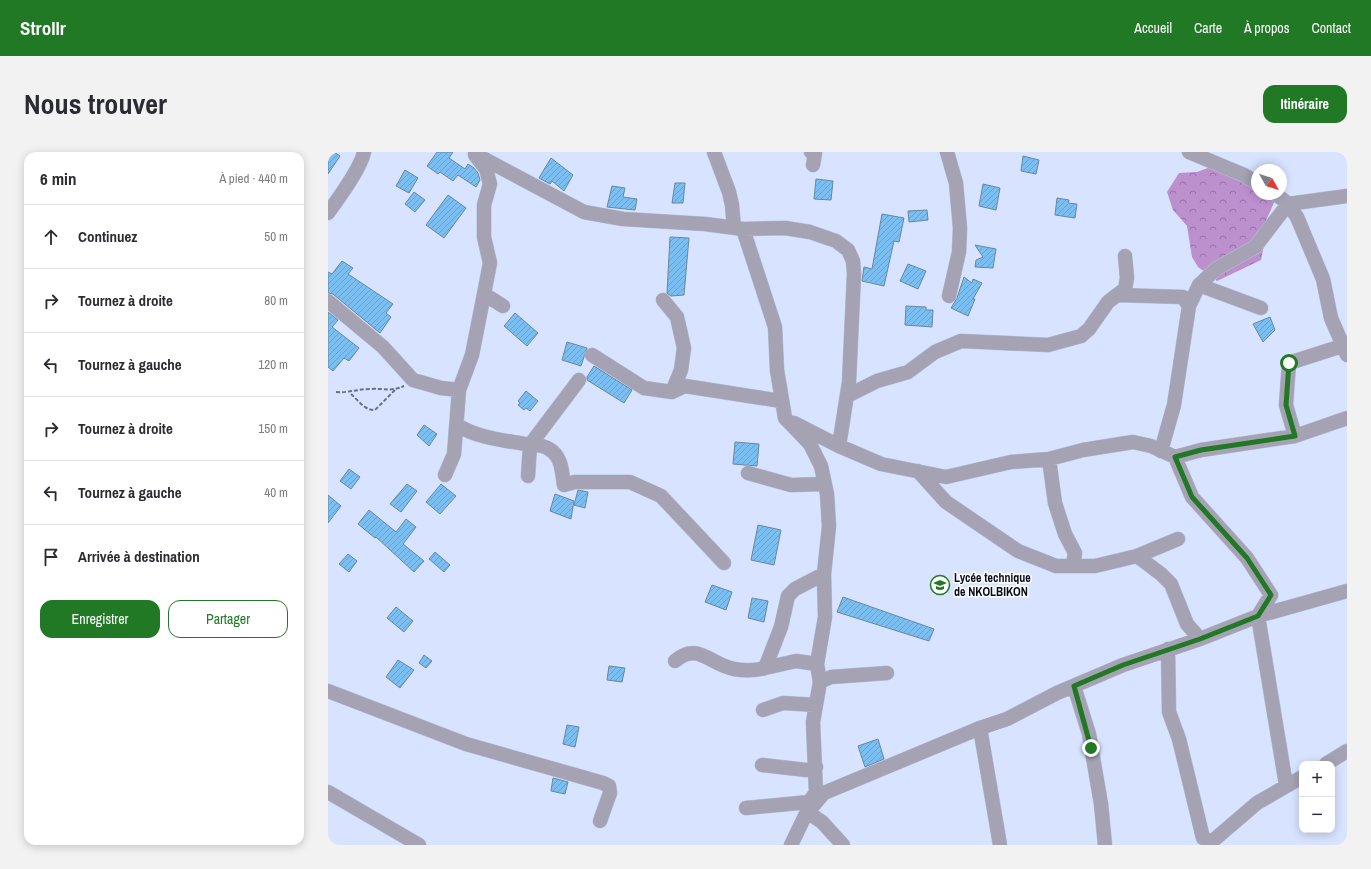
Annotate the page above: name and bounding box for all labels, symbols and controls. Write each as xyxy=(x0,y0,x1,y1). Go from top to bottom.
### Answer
text: Strollr xyxy=(20,15,66,41)
text: Accueil xyxy=(1134,19,1172,37)
text: Carte xyxy=(1194,19,1222,37)
text: À propos xyxy=(1244,19,1289,37)
text: Contact xyxy=(1311,19,1351,37)
text: Nous trouver xyxy=(24,85,167,123)
button: Itinéraire xyxy=(1263,85,1347,123)
north arrow xyxy=(1251,164,1287,200)
text: 6 min xyxy=(40,167,76,190)
text: À pied · 440 m xyxy=(219,170,288,187)
icon: ahead xyxy=(40,226,62,248)
text: Continuez xyxy=(78,226,137,247)
text: 50 m xyxy=(264,228,288,245)
icon: right xyxy=(40,290,62,312)
text: Tournez à droite xyxy=(78,290,173,311)
text: 80 m xyxy=(264,292,288,309)
icon: left xyxy=(40,354,62,376)
text: Tournez à gauche xyxy=(78,354,182,375)
route start xyxy=(1280,354,1298,372)
text: 120 m xyxy=(258,356,288,373)
icon: right xyxy=(40,418,62,440)
text: Tournez à droite xyxy=(78,418,173,439)
text: 150 m xyxy=(258,420,288,437)
icon: left xyxy=(40,482,62,504)
text: Tournez à gauche xyxy=(78,482,182,503)
text: 40 m xyxy=(264,484,288,501)
icon: arrive xyxy=(40,546,62,568)
text: Arrivée à destination xyxy=(78,546,200,567)
place label: Lycée technique de NKOLBIKON xyxy=(954,570,1031,600)
school or university icon: Lycée technique de NKOLBIKON xyxy=(929,574,951,596)
button: Enregistrer xyxy=(40,600,160,638)
button: Partager xyxy=(168,600,288,638)
route end xyxy=(1082,739,1100,757)
map controls xyxy=(1299,761,1335,833)
button: + xyxy=(1299,761,1335,797)
button: − xyxy=(1299,797,1335,833)

